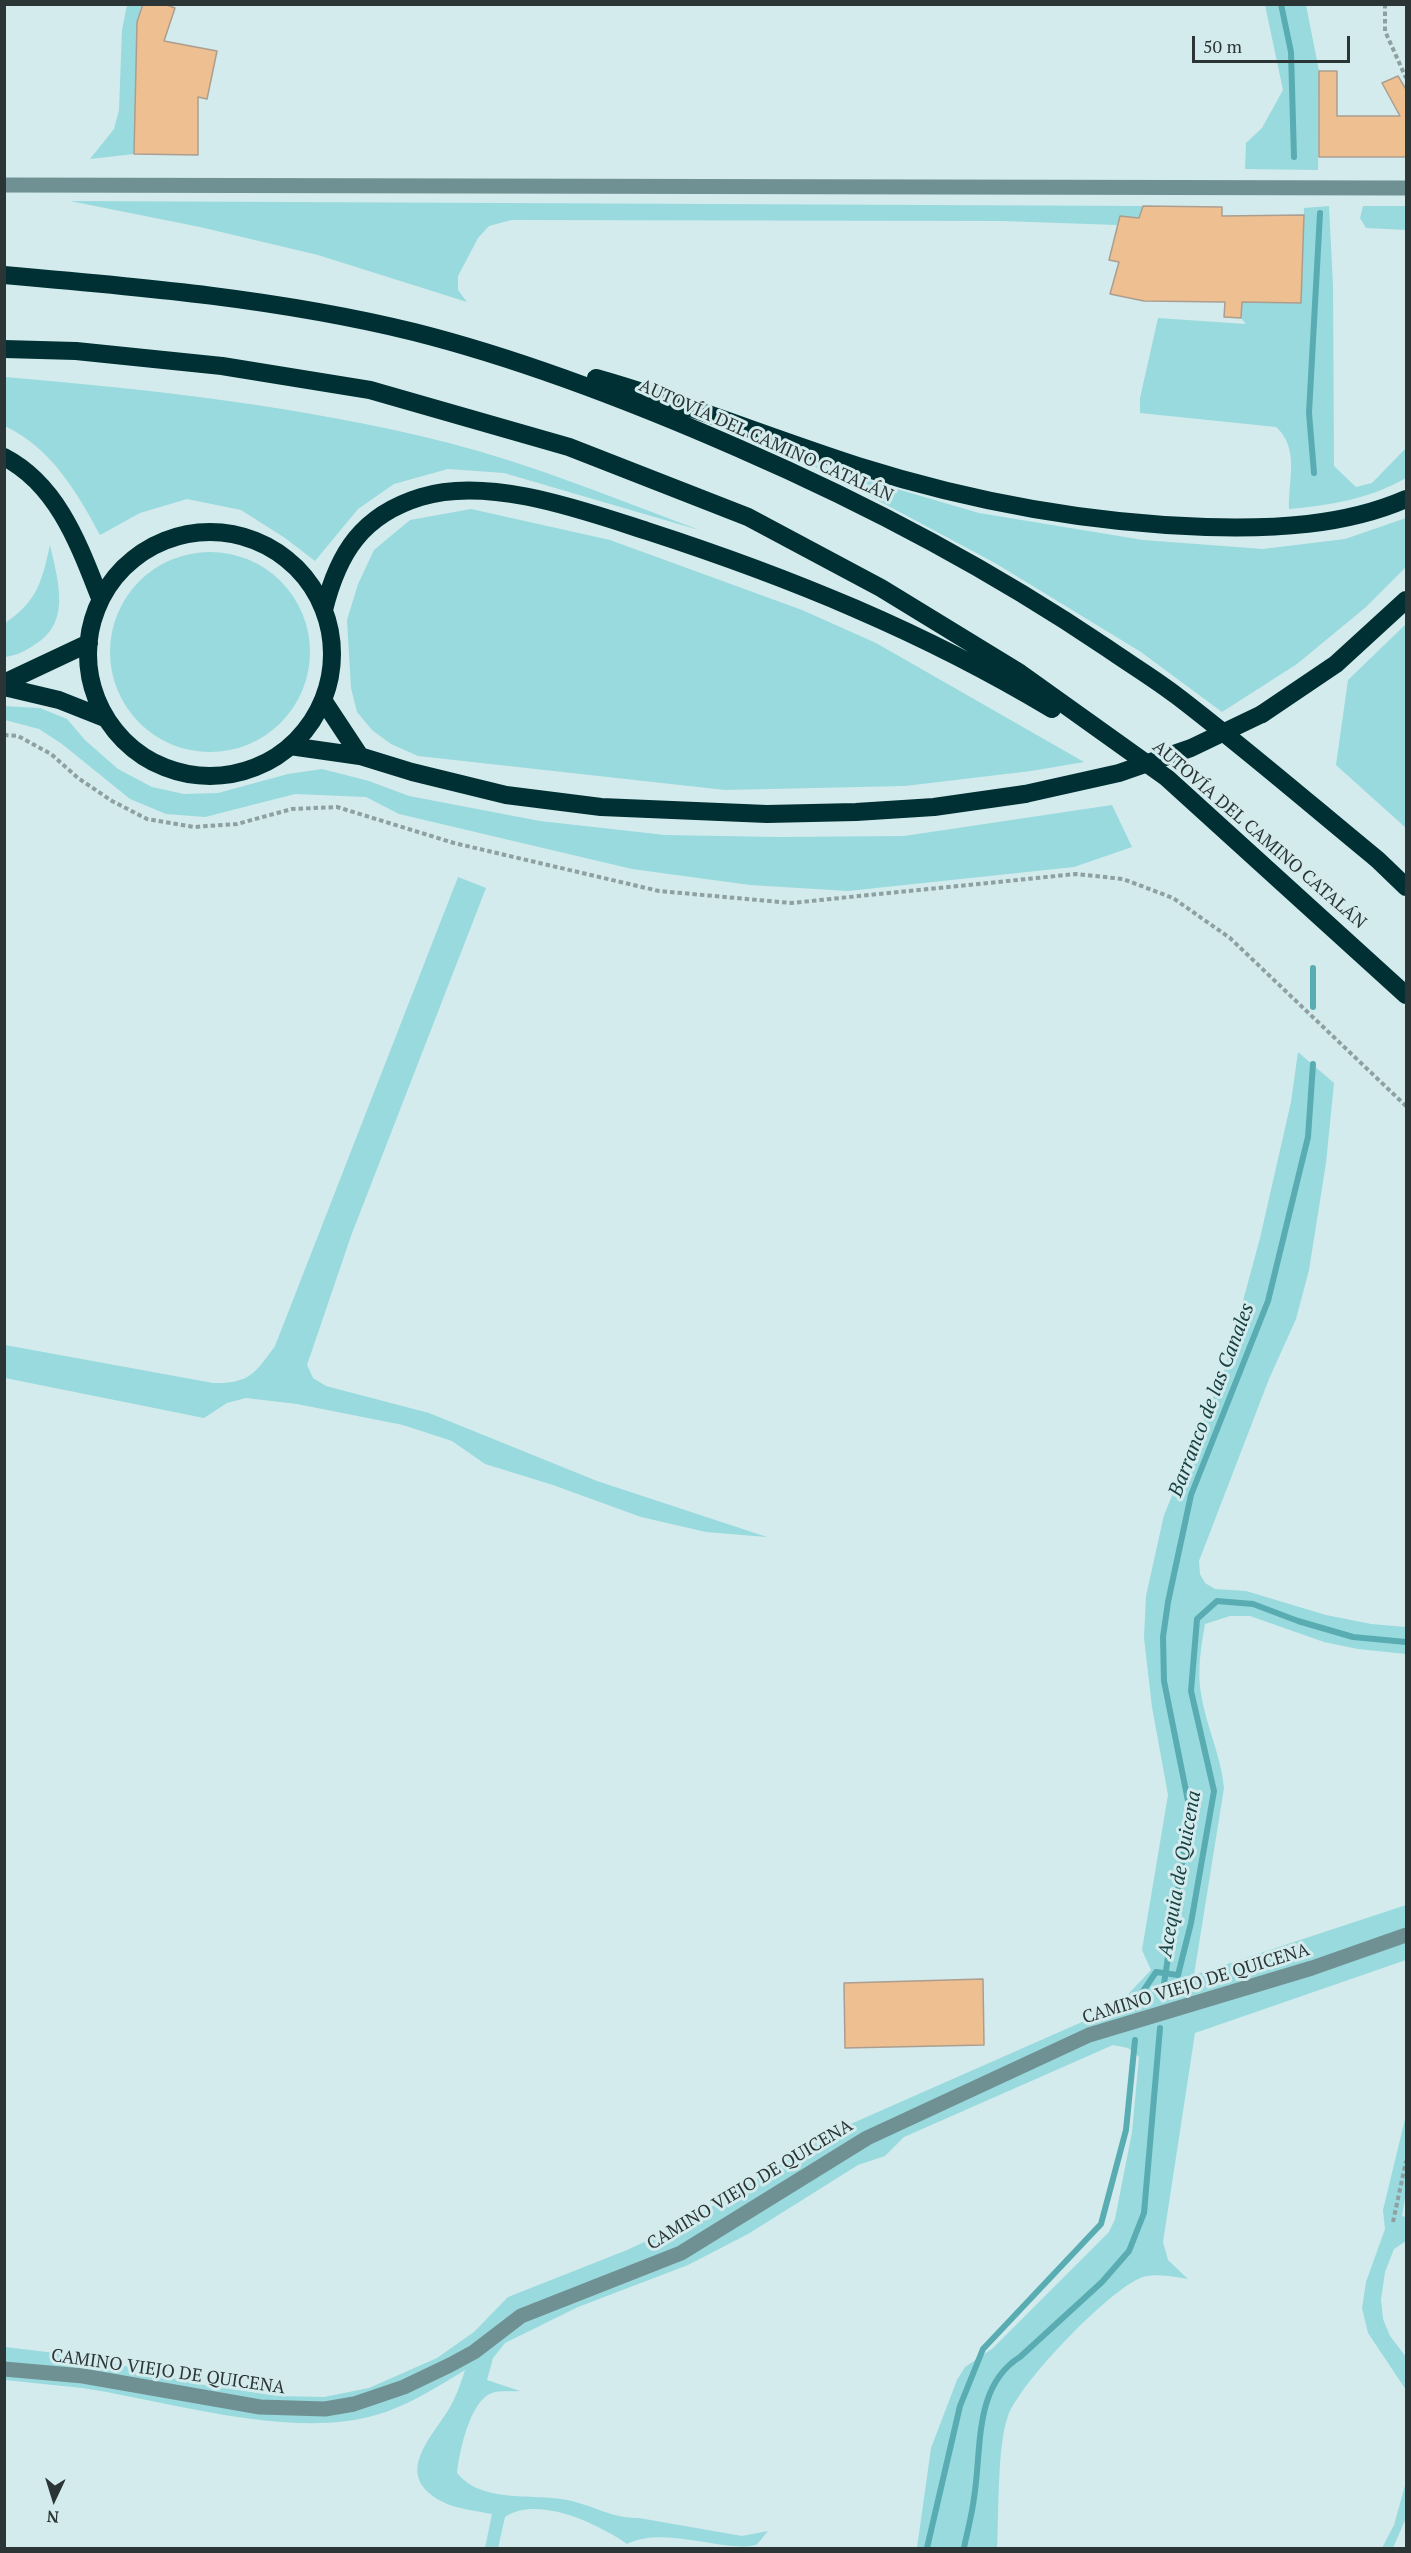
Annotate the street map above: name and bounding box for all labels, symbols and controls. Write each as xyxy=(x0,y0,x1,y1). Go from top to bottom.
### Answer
scale bar xyxy=(1195,24,1352,62)
text: 50 m xyxy=(1203,34,1242,58)
street label: AUTOVÍA DEL CAMINO CATALÁN xyxy=(636,375,896,507)
street label: AUTOVÍA DEL CAMINO CATALÁN xyxy=(1148,736,1370,934)
water label: Barranco de las Canales xyxy=(1164,1300,1260,1500)
water label: Acequia de Quicena xyxy=(1154,1789,1206,1959)
street label: CAMINO VIEJO DE QUICENA xyxy=(1080,1939,1312,2029)
street label: CAMINO VIEJO DE QUICENA xyxy=(643,2115,857,2255)
street label: CAMINO VIEJO DE QUICENA xyxy=(50,2345,286,2399)
north arrow xyxy=(24,2469,84,2529)
text: N xyxy=(46,2506,60,2528)

